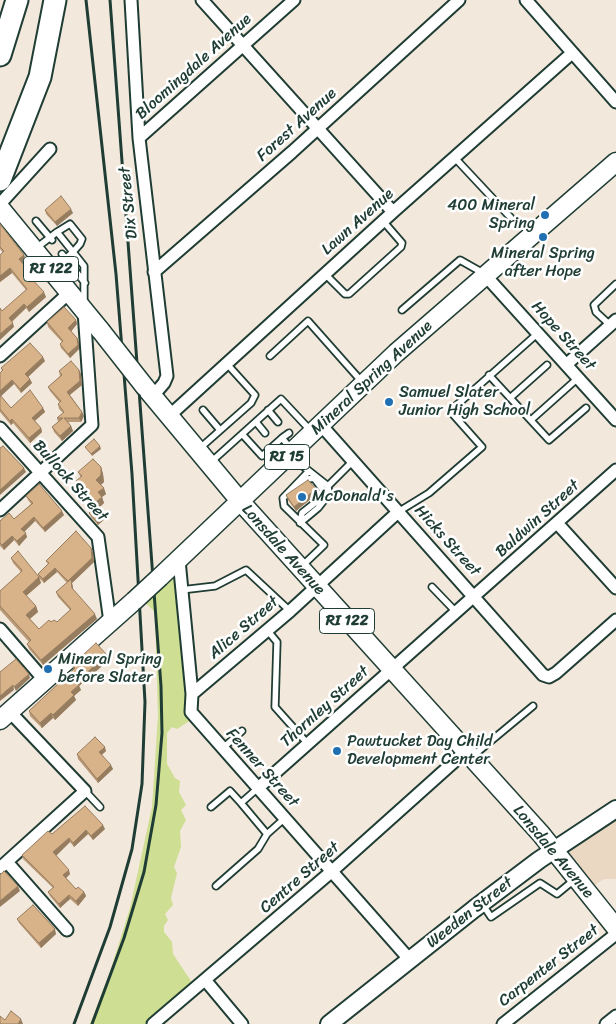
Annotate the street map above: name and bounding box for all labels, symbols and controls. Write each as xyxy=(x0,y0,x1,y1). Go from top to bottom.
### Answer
street label: Bloomingdale Avenue xyxy=(132,10,256,124)
street label: Forest Avenue xyxy=(253,84,341,166)
street label: Dix Street xyxy=(116,166,142,240)
street label: Lawn Avenue xyxy=(318,185,398,259)
place label: 400 Mineral Spring xyxy=(447,196,535,234)
marker: 400 Mineral Spring xyxy=(539,209,551,221)
marker: Mineral Spring after Hope xyxy=(537,231,549,243)
place label: Mineral Spring after Hope xyxy=(491,244,595,282)
road number: RI 122 xyxy=(23,256,78,282)
street label: Hope Street xyxy=(527,297,599,375)
street label: Mineral Spring Avenue xyxy=(307,317,437,439)
place label: Samuel Slater Junior High School xyxy=(399,383,530,421)
marker: Samuel Slater Junior High School xyxy=(383,396,395,408)
street label: Bullock Street xyxy=(28,436,112,526)
road number: RI 15 xyxy=(264,444,310,470)
street label: Baldwin Street xyxy=(492,476,584,562)
place label: McDonald's xyxy=(312,487,394,507)
marker: McDonald's xyxy=(296,491,308,503)
street label: Lonsdale Avenue xyxy=(237,501,329,599)
street label: Hicks Street xyxy=(410,501,484,581)
street label: Alice Street xyxy=(205,592,283,664)
road number: RI 122 xyxy=(320,608,374,634)
place label: Mineral Spring before Slater xyxy=(58,650,162,688)
street label: Thornley Street xyxy=(277,662,373,752)
marker: Mineral Spring before Slater xyxy=(42,663,54,675)
street label: Fenner Street xyxy=(222,725,302,811)
place label: Pawtucket Day Child Development Center xyxy=(347,732,493,770)
marker: Pawtucket Day Child Development Center xyxy=(331,745,343,757)
street label: Lonsdale Avenue xyxy=(509,802,597,902)
street label: Centre Street xyxy=(256,838,344,918)
street label: Weeden Street xyxy=(423,873,517,953)
street label: Carpenter Street xyxy=(495,921,603,1011)

